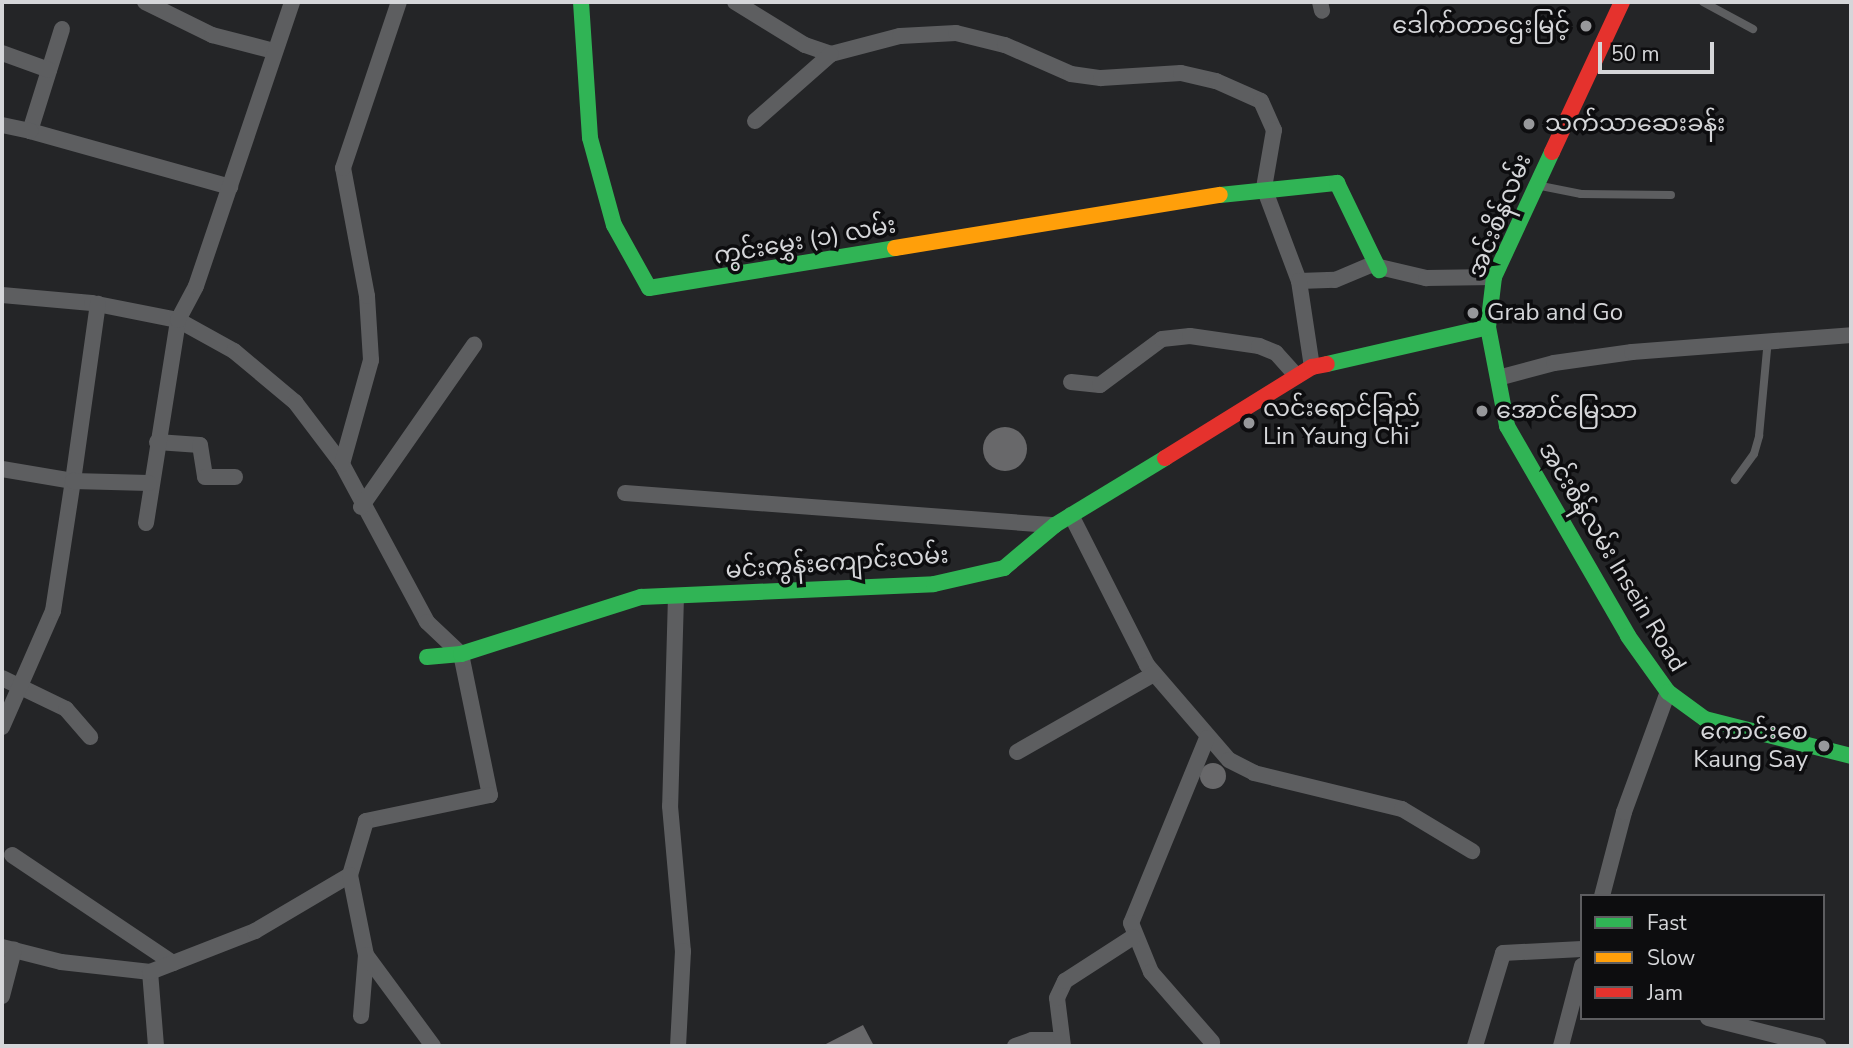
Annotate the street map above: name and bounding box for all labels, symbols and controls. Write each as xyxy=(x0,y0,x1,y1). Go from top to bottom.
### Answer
place label: ဒေါက်တာဌေးမြင့် xyxy=(1392,12,1570,40)
marker: ဒေါက်တာဌေးမြင့် xyxy=(1576,16,1596,36)
scale bar xyxy=(1601,28,1716,72)
text: 50 m xyxy=(1611,40,1660,68)
place label: သက်သာဆေးခန်း xyxy=(1545,110,1725,138)
marker: သက်သာဆေးခန်း xyxy=(1519,114,1539,134)
street label: အင်းစိန်လမ်း xyxy=(1462,150,1538,282)
street label: ကွင်းမွှေး (၁) လမ်း xyxy=(712,211,898,271)
place label: Grab and Go xyxy=(1487,299,1623,327)
marker: Grab and Go xyxy=(1465,305,1481,321)
place label: လင်းရောင်ခြည် Lin Yaung Chi xyxy=(1263,395,1420,451)
place label: အောင်မြေသာ xyxy=(1496,397,1638,425)
marker: အောင်မြေသာ xyxy=(1474,403,1490,419)
marker: လင်းရောင်ခြည် Lin Yaung Chi xyxy=(1241,415,1257,431)
street label: အင်းစိန်လမ်း Insein Road xyxy=(1532,437,1692,677)
street label: မင်းကွန်းကျောင်းလမ်း xyxy=(725,541,949,585)
place label: ကောင်းစေ Kaung Say xyxy=(1693,718,1808,774)
marker: ကောင်းစေ Kaung Say xyxy=(1814,736,1834,756)
legend xyxy=(1580,894,1825,1020)
text: Fast xyxy=(1647,909,1687,937)
text: Slow xyxy=(1647,944,1695,972)
text: Jam xyxy=(1647,979,1683,1007)

